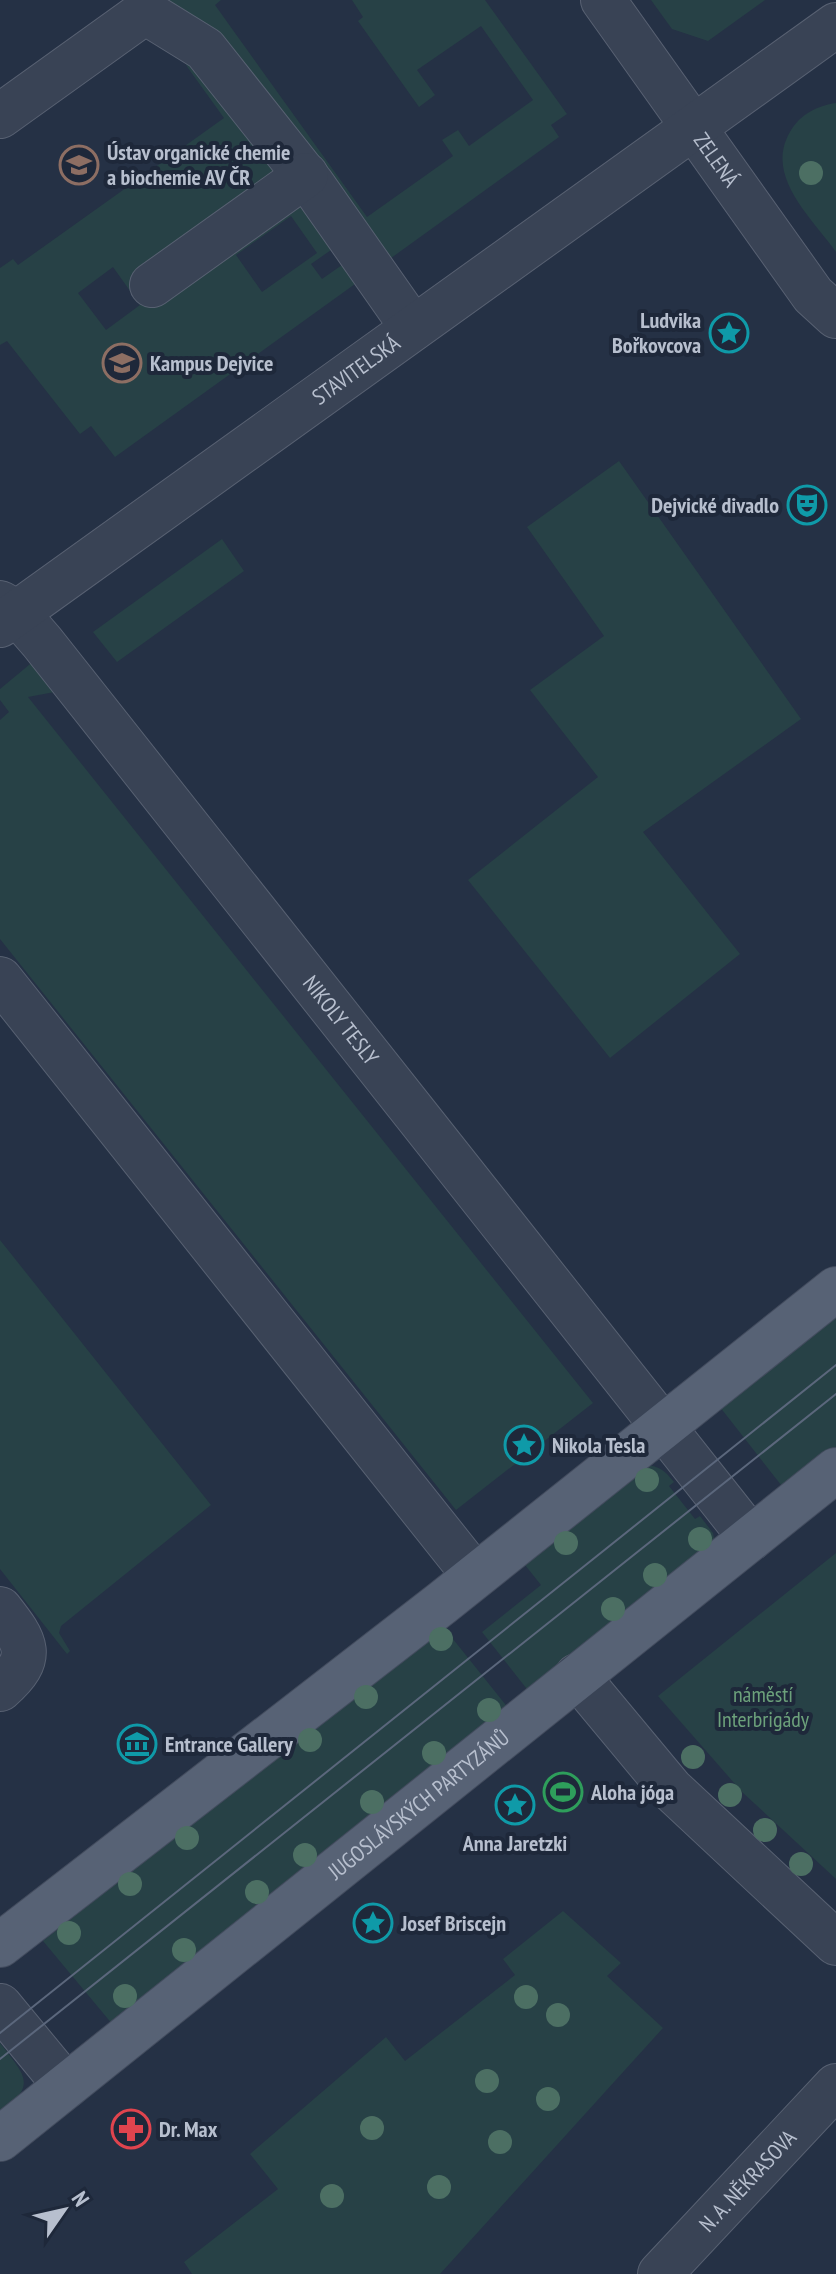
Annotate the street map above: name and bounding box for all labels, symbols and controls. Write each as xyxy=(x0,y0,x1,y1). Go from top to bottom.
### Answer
street label: ZELENÁ xyxy=(688,127,746,193)
place label: Ústav organické chemie a biochemie AV ČR xyxy=(107,138,290,191)
school or university icon: Ústav organické chemie a biochemie AV ČR xyxy=(58,144,100,186)
place label: Ludvika Bořkovcova xyxy=(612,306,701,359)
place icon: Ludvika Bořkovcova xyxy=(708,312,750,354)
street label: STAVITELSKÁ xyxy=(306,328,406,411)
school or university icon: Kampus Dejvice xyxy=(101,342,143,384)
place label: Kampus Dejvice xyxy=(150,349,273,377)
theatre icon: Dejvické divadlo xyxy=(786,484,828,526)
place label: Dejvické divadlo xyxy=(651,491,779,519)
street label: NIKOLY TESLY xyxy=(297,970,385,1070)
place icon: Nikola Tesla xyxy=(503,1424,545,1466)
place label: Nikola Tesla xyxy=(552,1431,645,1459)
park label: náměstí Interbrigády xyxy=(717,1680,810,1733)
museum icon: Entrance Gallery xyxy=(116,1723,158,1765)
street label: JUGOSLÁVSKÝCH PARTYZÁNŮ xyxy=(321,1723,515,1886)
place label: Entrance Gallery xyxy=(165,1730,294,1758)
sports icon: Aloha jóga xyxy=(542,1771,584,1813)
place label: Aloha jóga xyxy=(590,1778,674,1806)
place icon: Anna Jaretzki xyxy=(494,1784,536,1826)
place label: Anna Jaretzki xyxy=(462,1829,567,1857)
place icon: Josef Briscejn xyxy=(352,1902,394,1944)
place label: Josef Briscejn xyxy=(400,1909,506,1937)
pharmacy icon: Dr. Max xyxy=(110,2108,152,2150)
place label: Dr. Max xyxy=(159,2115,218,2143)
street label: N. A. NĚKRASOVA xyxy=(693,2123,802,2237)
north arrow xyxy=(24,2170,104,2250)
text: N xyxy=(66,2186,96,2212)

